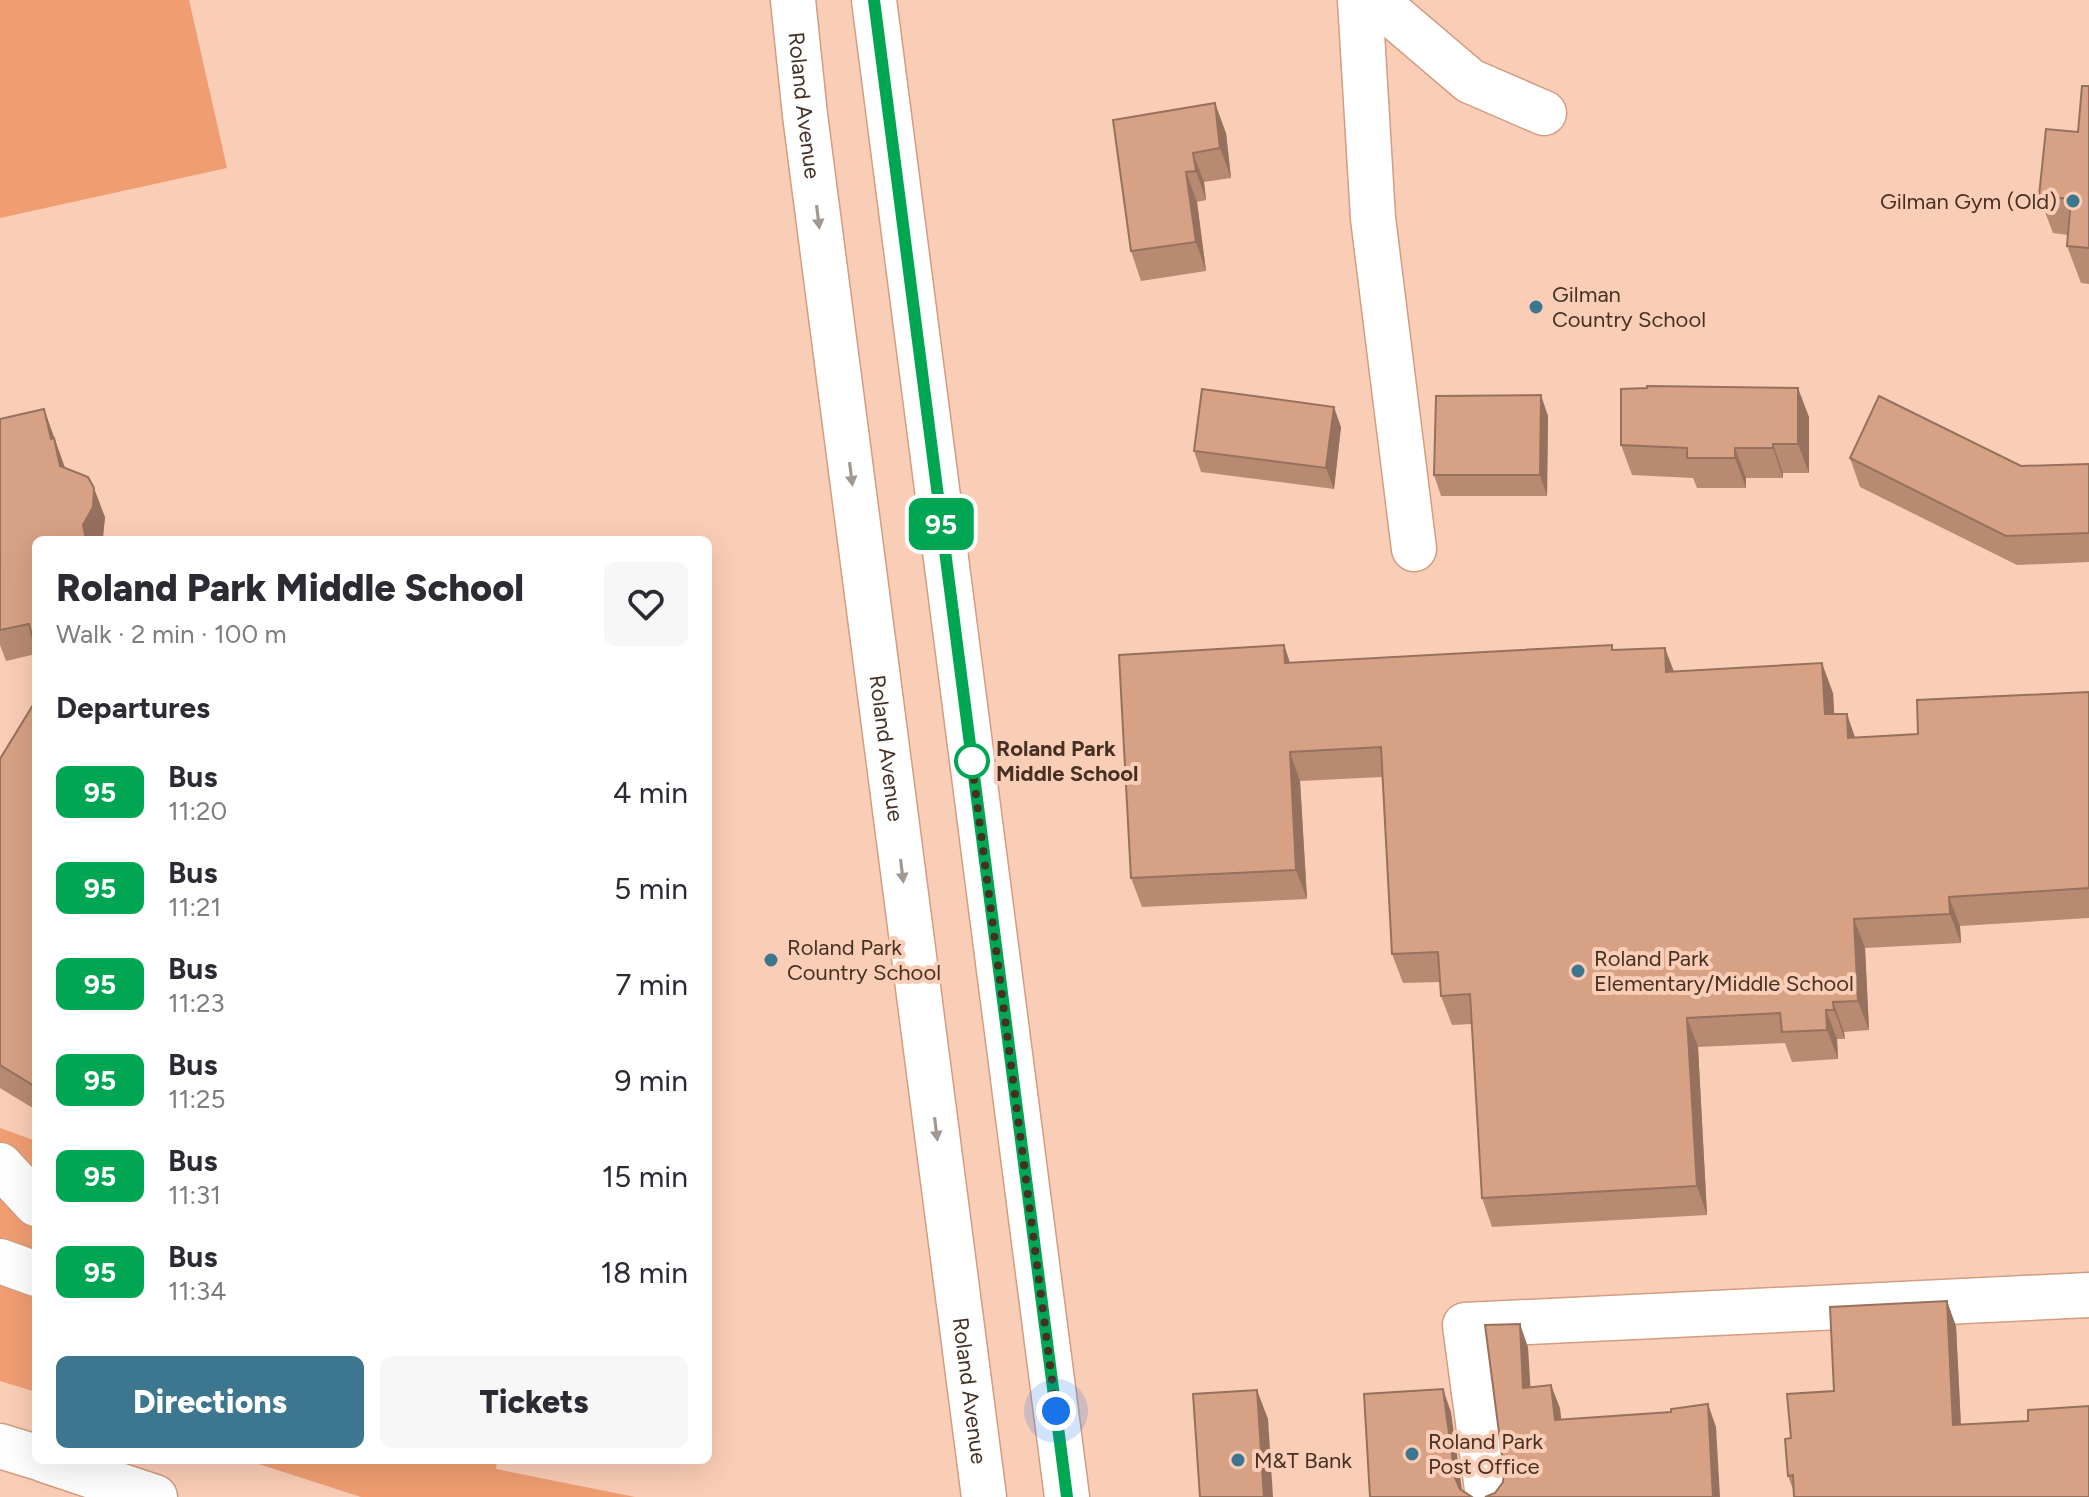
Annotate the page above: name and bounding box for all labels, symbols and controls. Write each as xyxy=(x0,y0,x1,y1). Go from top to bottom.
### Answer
street label: Roland Avenue xyxy=(783,31,827,180)
place label: Gilman Gym (Old) xyxy=(1880,188,2057,215)
marker: Gilman Gym (Old) xyxy=(2064,192,2082,210)
one-way arrow xyxy=(812,204,825,229)
place label: Gilman Country School xyxy=(1552,281,1706,333)
marker: Gilman Country School xyxy=(1527,298,1545,316)
one-way arrow xyxy=(845,462,858,487)
line badge: 95 xyxy=(905,498,977,550)
text: 95 xyxy=(925,507,957,541)
button: heart xyxy=(604,562,688,646)
text: Roland Park Middle School xyxy=(56,565,524,611)
text: Walk · 2 min · 100 m xyxy=(56,618,287,650)
street label: Roland Avenue xyxy=(864,673,910,823)
text: Departures xyxy=(56,689,210,726)
place label: Roland Park Middle School xyxy=(996,735,1139,787)
marker: Roland Park Middle School xyxy=(955,744,989,778)
text: Bus xyxy=(168,758,217,795)
text: 4 min xyxy=(613,774,688,811)
text: 95 xyxy=(84,775,116,809)
text: 11:20 xyxy=(168,795,227,827)
text: Bus xyxy=(168,854,217,891)
one-way arrow xyxy=(896,859,909,884)
text: 5 min xyxy=(614,870,688,907)
text: 95 xyxy=(84,871,116,905)
text: 11:21 xyxy=(168,891,221,923)
place label: Roland Park Country School xyxy=(787,934,941,986)
place label: Roland Park Elementary/Middle School xyxy=(1594,945,1854,997)
text: Bus xyxy=(168,950,217,987)
marker: Roland Park Country School xyxy=(762,951,780,969)
marker: Roland Park Elementary/Middle School xyxy=(1569,962,1587,980)
text: 7 min xyxy=(615,966,688,1003)
text: 95 xyxy=(84,967,116,1001)
text: 11:23 xyxy=(168,987,225,1019)
text: Bus xyxy=(168,1046,217,1083)
text: 9 min xyxy=(614,1062,688,1099)
text: 95 xyxy=(84,1063,116,1097)
text: 11:25 xyxy=(168,1083,226,1115)
one-way arrow xyxy=(929,1117,942,1142)
text: Bus xyxy=(168,1142,217,1179)
text: 15 min xyxy=(602,1158,688,1195)
text: 95 xyxy=(84,1159,116,1193)
text: 11:31 xyxy=(168,1179,221,1211)
text: Bus xyxy=(168,1238,217,1275)
text: 18 min xyxy=(601,1254,688,1291)
text: 95 xyxy=(84,1255,116,1289)
text: 11:34 xyxy=(168,1275,226,1307)
street label: Roland Avenue xyxy=(947,1316,993,1466)
button: Directions xyxy=(56,1356,364,1448)
button: Tickets xyxy=(380,1356,688,1448)
your location xyxy=(1036,1391,1076,1431)
place label: Roland Park Post Office xyxy=(1428,1428,1543,1480)
marker: Roland Park Post Office xyxy=(1403,1445,1421,1463)
place label: M&T Bank xyxy=(1254,1447,1352,1474)
marker: M&T Bank xyxy=(1229,1451,1247,1469)

